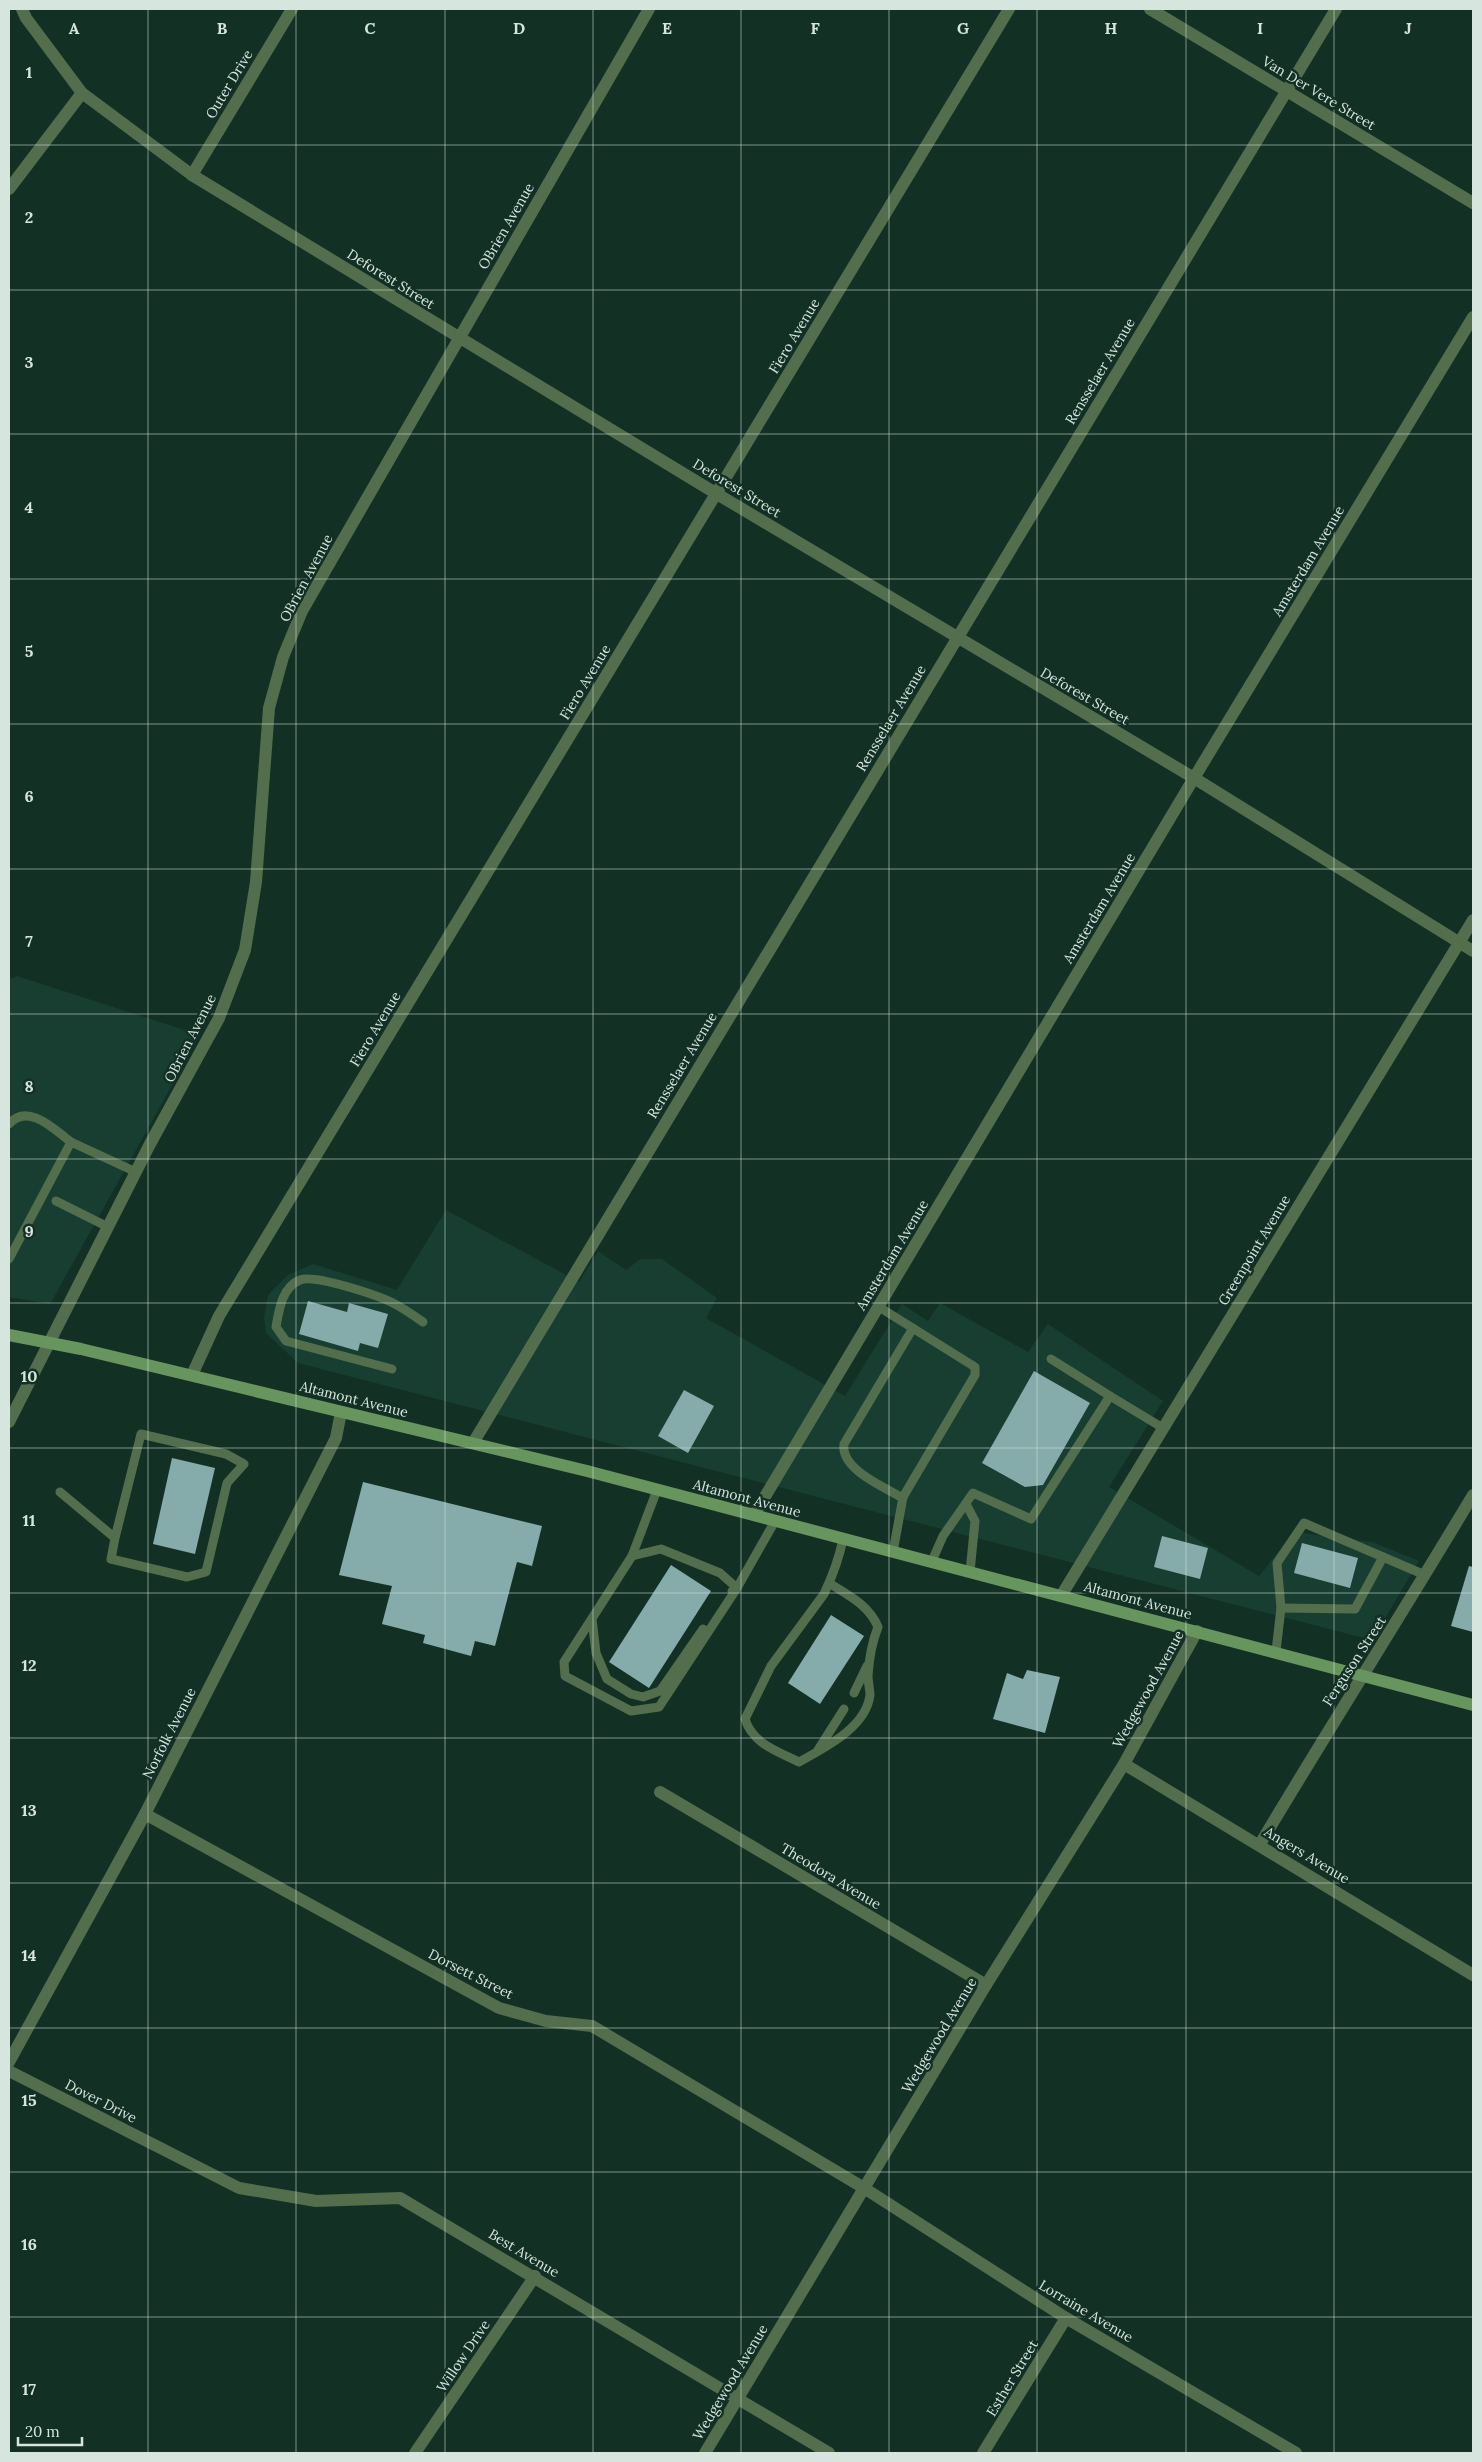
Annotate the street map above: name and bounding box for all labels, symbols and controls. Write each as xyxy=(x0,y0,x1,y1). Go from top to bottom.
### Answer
text: A xyxy=(69,18,80,38)
text: B xyxy=(217,18,228,38)
text: C xyxy=(364,18,376,38)
text: D xyxy=(513,18,525,38)
text: E xyxy=(662,18,672,38)
text: F xyxy=(810,18,820,38)
text: G xyxy=(957,18,969,38)
text: H xyxy=(1105,18,1118,38)
text: I xyxy=(1257,18,1263,38)
text: J xyxy=(1404,18,1412,38)
street label: Outer Drive xyxy=(201,46,257,122)
street label: Van Der Vere Street xyxy=(1258,52,1379,134)
text: 1 xyxy=(26,62,32,82)
street label: OBrien Avenue xyxy=(474,179,538,272)
text: 2 xyxy=(25,207,33,227)
street label: Deforest Street xyxy=(344,245,439,313)
street label: Fiero Avenue xyxy=(765,295,824,377)
street label: Rensselaer Avenue xyxy=(1061,314,1139,428)
text: 3 xyxy=(25,352,34,372)
street label: Deforest Street xyxy=(690,455,785,522)
text: 4 xyxy=(25,497,34,517)
street label: Amsterdam Avenue xyxy=(1267,502,1348,621)
street label: OBrien Avenue xyxy=(275,531,337,625)
text: 5 xyxy=(25,641,34,661)
street label: Fiero Avenue xyxy=(556,641,615,723)
street label: Rensselaer Avenue xyxy=(852,661,930,775)
street label: Deforest Street xyxy=(1037,663,1133,729)
text: 6 xyxy=(24,786,34,806)
street label: Amsterdam Avenue xyxy=(1058,849,1139,968)
text: 7 xyxy=(25,931,33,951)
street label: Fiero Avenue xyxy=(346,988,405,1070)
street label: OBrien Avenue xyxy=(160,990,220,1085)
street label: Rensselaer Avenue xyxy=(643,1008,721,1122)
text: 8 xyxy=(24,1076,34,1096)
street label: Greenpoint Avenue xyxy=(1214,1191,1294,1309)
street label: Amsterdam Avenue xyxy=(851,1196,932,1315)
text: 9 xyxy=(24,1221,34,1241)
text: 10 xyxy=(21,1366,37,1386)
street label: Altamont Avenue xyxy=(297,1377,410,1421)
street label: Altamont Avenue xyxy=(690,1475,803,1521)
text: 11 xyxy=(23,1510,36,1530)
street label: Altamont Avenue xyxy=(1081,1577,1194,1623)
street label: Ferguson Street xyxy=(1318,1612,1390,1709)
street label: Wedgewood Avenue xyxy=(1108,1627,1188,1751)
text: 12 xyxy=(21,1655,37,1675)
street label: Norfolk Avenue xyxy=(138,1684,200,1782)
text: 13 xyxy=(21,1800,37,1820)
street label: Angers Avenue xyxy=(1260,1822,1353,1888)
street label: Theodora Avenue xyxy=(777,1839,885,1913)
text: 14 xyxy=(21,1945,37,1965)
street label: Dorsett Street xyxy=(425,1945,517,2003)
street label: Wedgewood Avenue xyxy=(897,1974,981,2096)
street label: Dover Drive xyxy=(62,2075,140,2127)
text: 15 xyxy=(21,2090,37,2110)
street label: Best Avenue xyxy=(485,2225,563,2281)
text: 16 xyxy=(21,2234,37,2254)
street label: Lorraine Avenue xyxy=(1036,2276,1137,2346)
street label: Willow Drive xyxy=(432,2316,494,2396)
street label: Wedgewood Avenue xyxy=(688,2321,772,2443)
street label: Esther Street xyxy=(982,2336,1042,2420)
text: 17 xyxy=(22,2379,36,2399)
scale bar xyxy=(18,2414,81,2446)
text: 20 m xyxy=(25,2422,60,2441)

